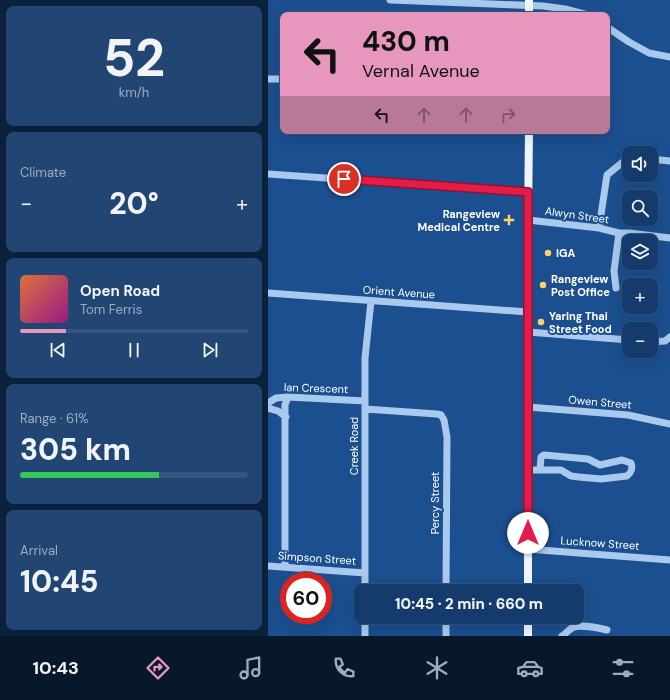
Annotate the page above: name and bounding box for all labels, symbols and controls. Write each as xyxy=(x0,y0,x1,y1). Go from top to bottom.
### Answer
text: 430 m xyxy=(362,23,450,60)
text: 52 xyxy=(103,24,165,92)
icon: left xyxy=(296,28,348,80)
text: Vernal Avenue xyxy=(362,59,480,83)
text: km/h xyxy=(119,84,149,101)
icon: left xyxy=(371,104,393,126)
icon: ahead xyxy=(413,104,435,126)
icon: ahead xyxy=(455,104,477,126)
icon: right xyxy=(497,104,519,126)
map controls xyxy=(622,146,658,358)
button: sound xyxy=(622,146,658,182)
pin xyxy=(327,162,361,196)
text: Climate xyxy=(20,164,66,181)
icon: arrive xyxy=(333,168,355,190)
text: 20° xyxy=(109,184,159,223)
text: − xyxy=(20,189,32,218)
text: + xyxy=(236,189,248,218)
button: search xyxy=(622,190,658,226)
street label: Alwyn Street xyxy=(544,204,610,226)
place label: Rangeview Medical Centre xyxy=(417,207,500,234)
marker: Rangeview Medical Centre xyxy=(503,214,515,226)
button: layers xyxy=(622,234,658,270)
place label: IGA xyxy=(556,246,576,260)
marker: IGA xyxy=(543,248,553,258)
place label: Rangeview Post Office xyxy=(551,272,610,299)
button: + xyxy=(622,278,658,314)
marker: Rangeview Post Office xyxy=(538,280,548,290)
text: Open Road xyxy=(80,281,160,301)
street label: Orient Avenue xyxy=(362,282,436,302)
text: Tom Ferris xyxy=(80,301,142,318)
place label: Yaring Thai Street Food xyxy=(549,309,612,336)
marker: Yaring Thai Street Food xyxy=(536,317,546,327)
button: − xyxy=(622,322,658,358)
icon: previous xyxy=(47,339,69,361)
icon: pause xyxy=(123,339,145,361)
icon: next xyxy=(199,339,221,361)
street label: Ian Crescent xyxy=(284,380,348,396)
street label: Owen Street xyxy=(568,392,632,412)
text: Range · 61% xyxy=(20,410,88,427)
street label: Creek Road xyxy=(347,417,361,475)
text: 305 km xyxy=(20,430,131,469)
street label: Percy Street xyxy=(428,472,442,534)
position arrow xyxy=(507,512,549,554)
street label: Lucknow Street xyxy=(560,533,640,553)
text: Arrival xyxy=(20,542,58,559)
street label: Simpson Street xyxy=(278,548,356,568)
text: 10:45 xyxy=(20,562,98,601)
speed limit sign: 60 xyxy=(280,572,332,624)
text: 10:45 · 2 min · 660 m xyxy=(395,594,543,614)
icon: directions xyxy=(144,654,172,682)
icon: music xyxy=(237,654,265,682)
icon: phone xyxy=(330,654,358,682)
icon: climate xyxy=(423,654,451,682)
icon: car xyxy=(516,654,544,682)
icon: filters xyxy=(609,654,637,682)
text: 10:43 xyxy=(33,656,79,680)

